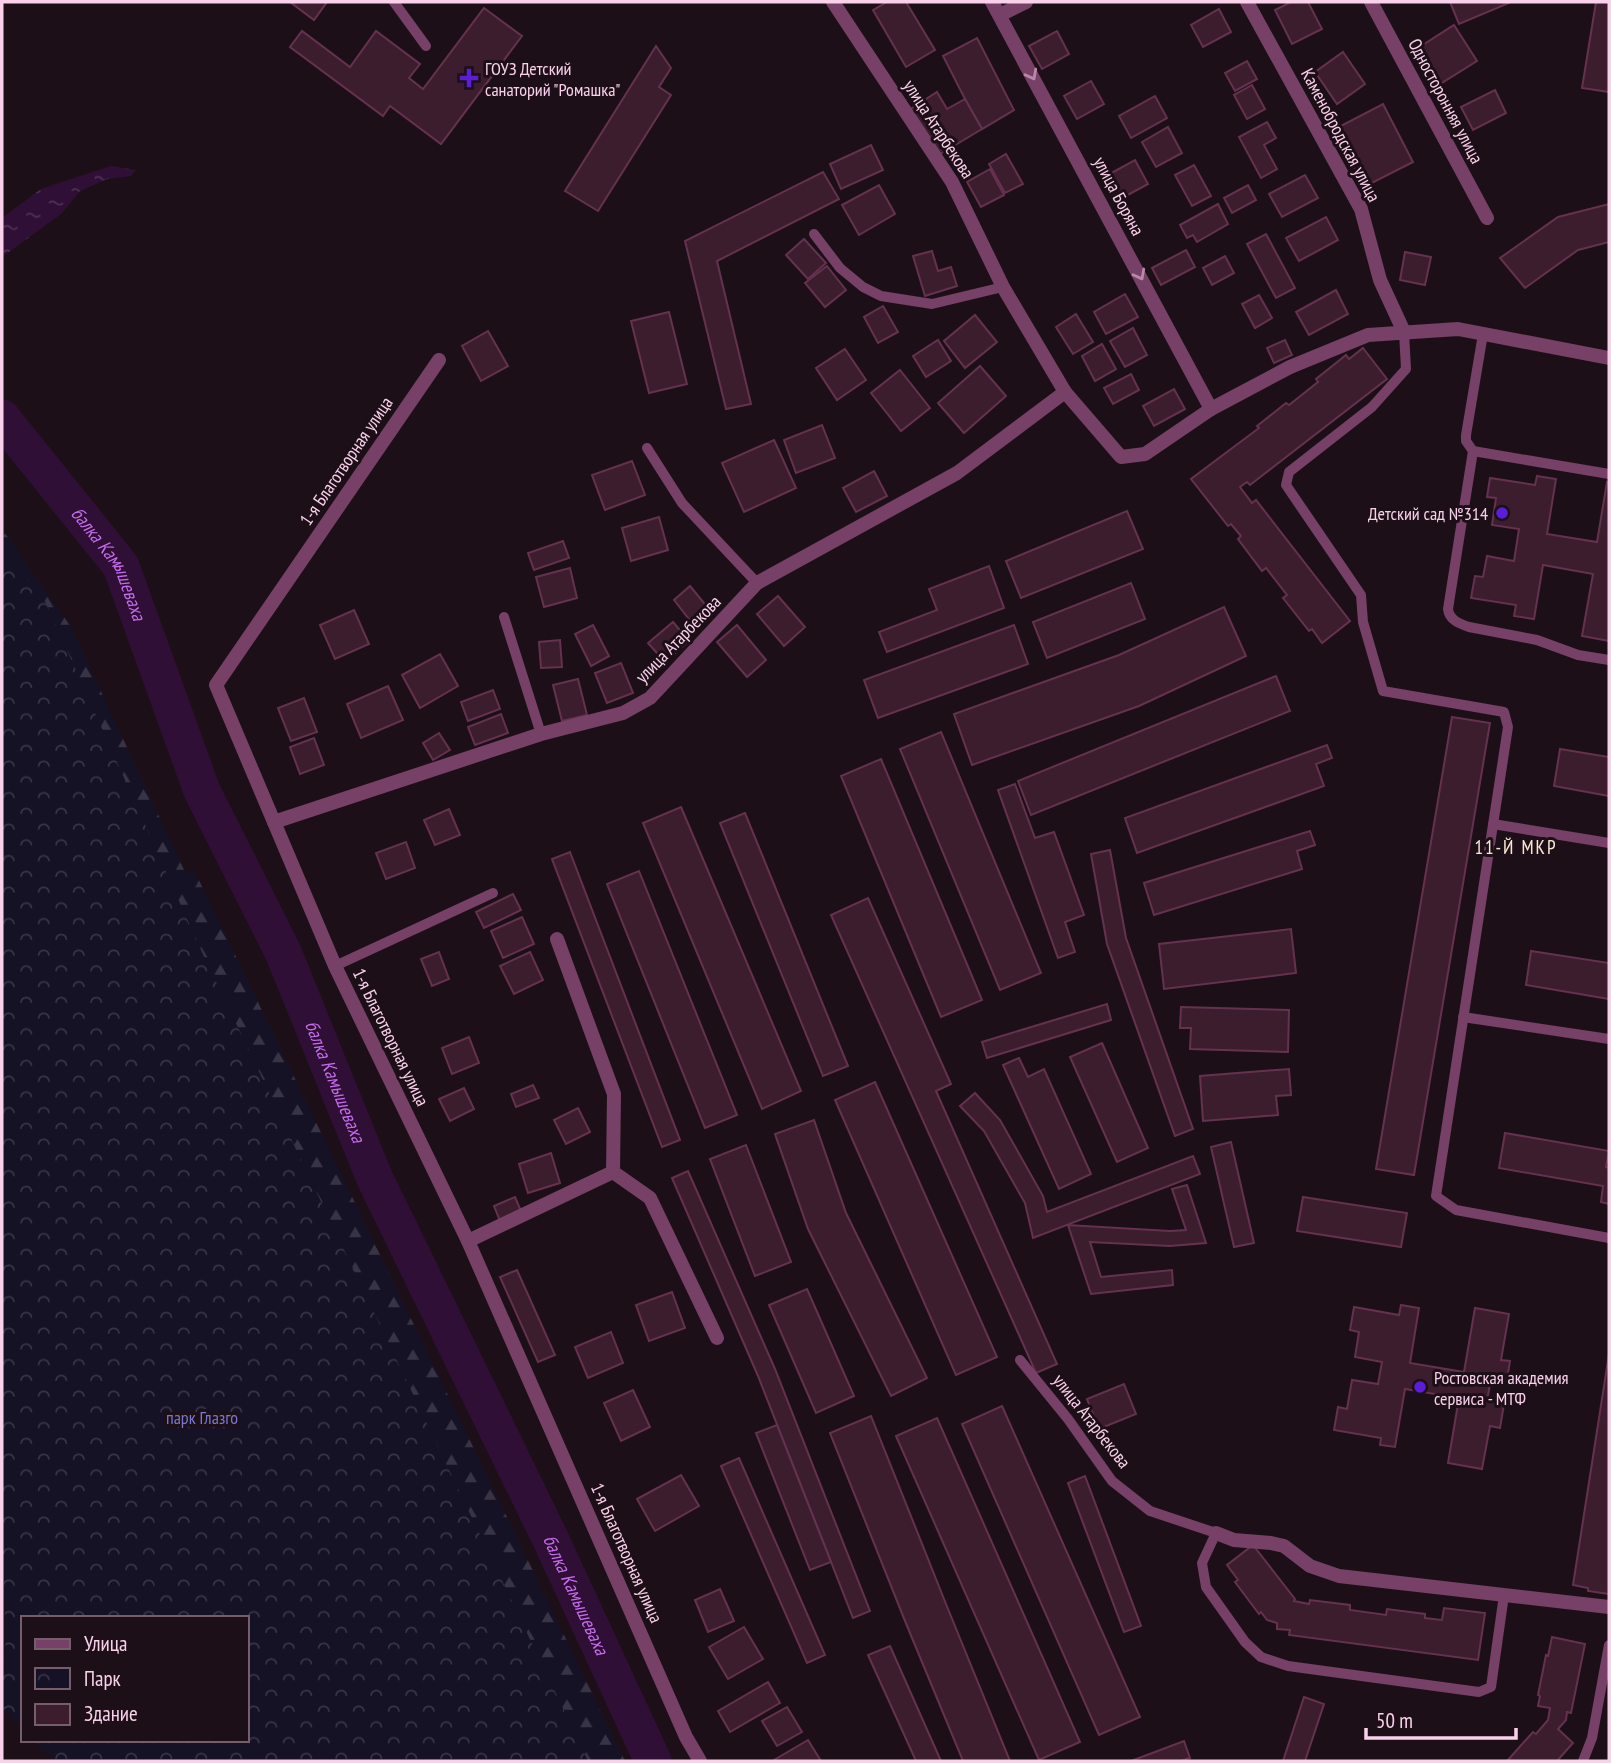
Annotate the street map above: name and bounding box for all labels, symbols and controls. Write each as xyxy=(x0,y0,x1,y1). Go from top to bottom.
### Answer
street label: Односторонняя улица xyxy=(1403,35,1489,167)
place label: ГОУЗ Детский санаторий "Ромашка" xyxy=(485,57,621,101)
street label: Каменобродская улица xyxy=(1296,64,1386,206)
marker: ГОУЗ Детский санаторий "Ромашка" xyxy=(459,68,479,88)
one-way arrow xyxy=(1024,68,1037,80)
street label: улица Атарбекова xyxy=(898,75,980,183)
street label: улица Боряна xyxy=(1089,152,1149,240)
one-way arrow xyxy=(1131,268,1145,281)
street label: 1-я Благотворная улица xyxy=(294,392,398,530)
water label: балка Камышеваха xyxy=(66,502,152,625)
place label: Детский сад №314 xyxy=(1368,502,1488,525)
marker: Детский сад №314 xyxy=(1494,505,1510,521)
street label: улица Атарбекова xyxy=(630,590,726,688)
district label: 11-Й МКР xyxy=(1474,835,1558,859)
street label: 1-я Благотворная улица xyxy=(348,964,434,1110)
water label: балка Камышеваха xyxy=(300,1017,371,1147)
place label: Ростовская академия сервиса - МТФ xyxy=(1434,1366,1569,1410)
street label: улица Атарбекова xyxy=(1048,1369,1136,1473)
marker: Ростовская академия сервиса - МТФ xyxy=(1412,1379,1428,1395)
park label: парк Глазго xyxy=(166,1406,238,1429)
street label: 1-я Благотворная улица xyxy=(586,1480,668,1626)
water label: балка Камышеваха xyxy=(538,1531,615,1660)
legend xyxy=(21,1616,248,1742)
text: Улица xyxy=(84,1630,127,1657)
text: Парк xyxy=(84,1665,121,1692)
scale bar xyxy=(1366,1696,1516,1740)
text: Здание xyxy=(84,1700,138,1727)
text: 50 m xyxy=(1376,1707,1413,1734)

